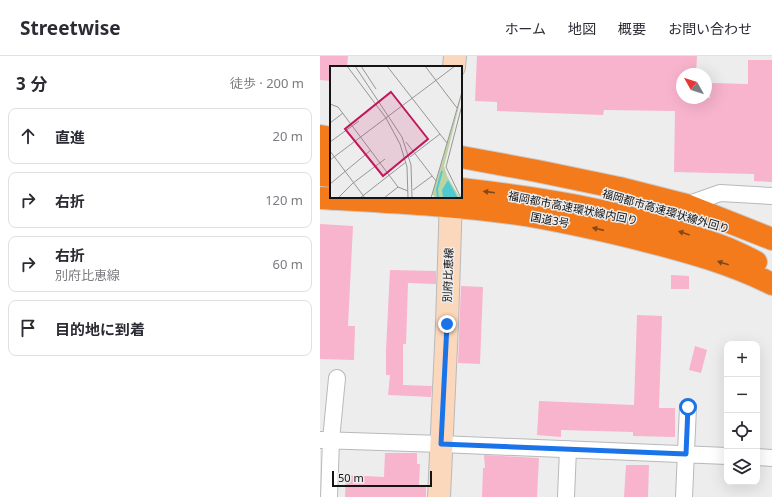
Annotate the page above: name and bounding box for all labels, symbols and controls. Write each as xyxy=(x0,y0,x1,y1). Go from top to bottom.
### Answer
text: Streetwise xyxy=(20,15,121,41)
text: ホーム xyxy=(504,19,546,38)
text: 地図 xyxy=(568,19,596,38)
text: 概要 xyxy=(618,19,646,38)
text: お問い合わせ xyxy=(668,19,752,38)
inset map xyxy=(330,66,462,198)
north arrow xyxy=(676,68,712,104)
text: 3 分 xyxy=(16,72,47,95)
text: 徒歩 · 200 m xyxy=(230,74,304,92)
icon: ahead xyxy=(17,125,39,147)
text: 直進 xyxy=(55,127,85,147)
text: 20 m xyxy=(273,127,303,145)
street label: 福岡都市高速環状線外回り xyxy=(601,185,732,236)
street label: 福岡都市高速環状線内回り xyxy=(507,188,639,227)
icon: right xyxy=(17,189,39,211)
one-way arrow xyxy=(483,189,495,196)
text: 右折 xyxy=(55,191,85,211)
text: 120 m xyxy=(265,191,303,209)
street label: 国道3号 xyxy=(529,209,571,230)
one-way arrow xyxy=(591,226,604,232)
one-way arrow xyxy=(678,230,690,236)
text: 右折 xyxy=(55,245,85,265)
street label: 別府比恵線 xyxy=(439,247,456,303)
icon: right xyxy=(17,253,39,275)
text: 60 m xyxy=(273,255,303,273)
one-way arrow xyxy=(717,260,729,266)
text: 別府比恵線 xyxy=(55,266,120,284)
route end xyxy=(438,315,456,333)
icon: arrive xyxy=(17,317,39,339)
text: 目的地に到着 xyxy=(55,319,145,339)
map controls xyxy=(724,341,760,485)
button: + xyxy=(724,341,760,377)
button: − xyxy=(724,377,760,413)
route start xyxy=(679,398,697,416)
button: locate xyxy=(724,413,760,449)
button: layers xyxy=(724,449,760,485)
scale bar xyxy=(332,469,432,488)
text: 50 m xyxy=(338,470,364,485)

